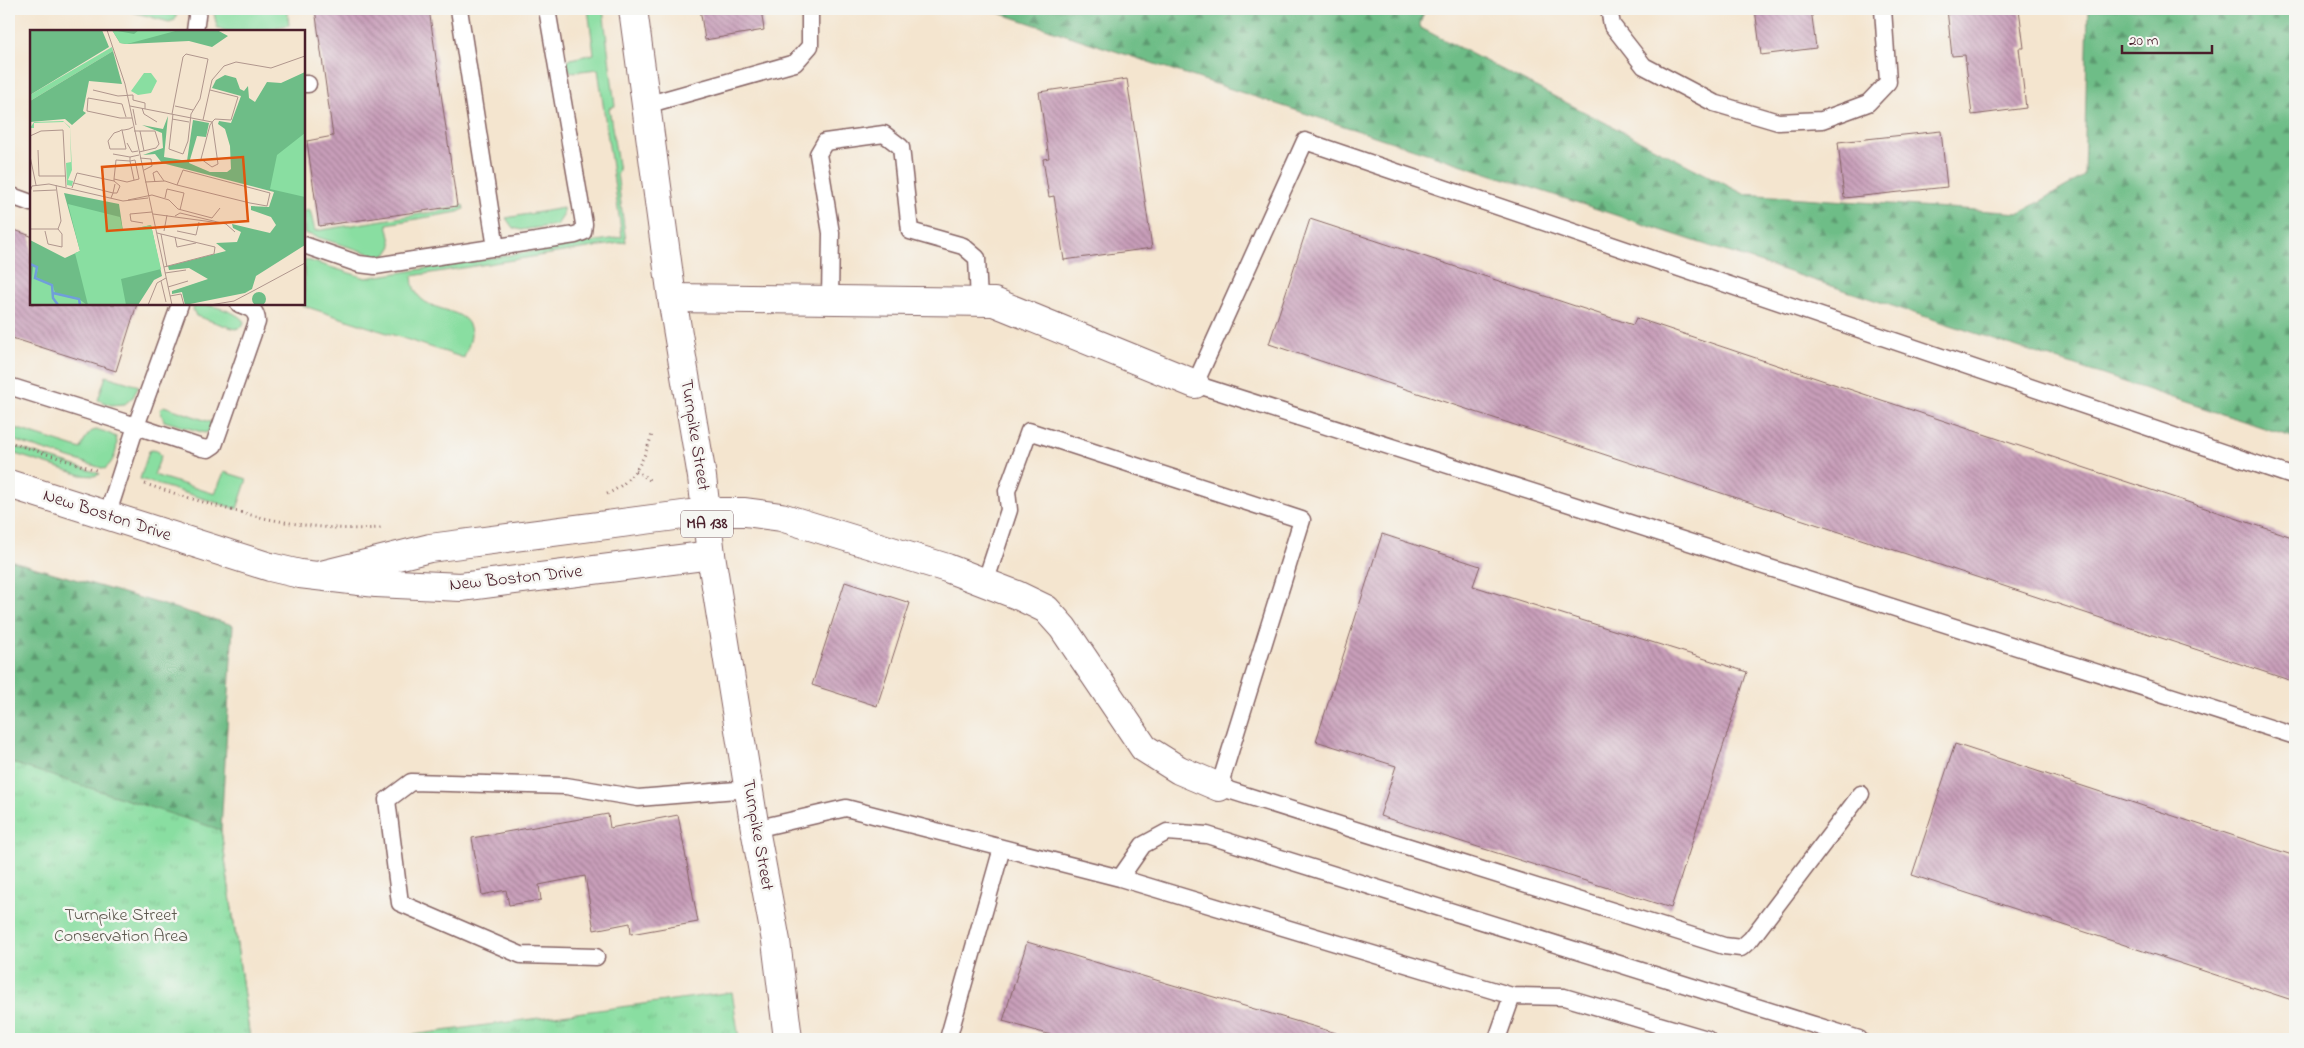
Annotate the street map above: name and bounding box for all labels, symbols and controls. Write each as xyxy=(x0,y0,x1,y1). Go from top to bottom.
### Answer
scale bar xyxy=(2122,22,2212,54)
inset map xyxy=(30,30,305,305)
text: 20 m xyxy=(2129,30,2159,52)
street label: Turnpike Street xyxy=(672,377,716,493)
street label: New Boston Drive xyxy=(39,483,175,549)
road number: MA 138 xyxy=(681,510,733,538)
street label: New Boston Drive xyxy=(448,559,585,599)
street label: Turnpike Street xyxy=(734,777,780,893)
park label: Turnpike Street Conservation Area xyxy=(54,903,188,950)

